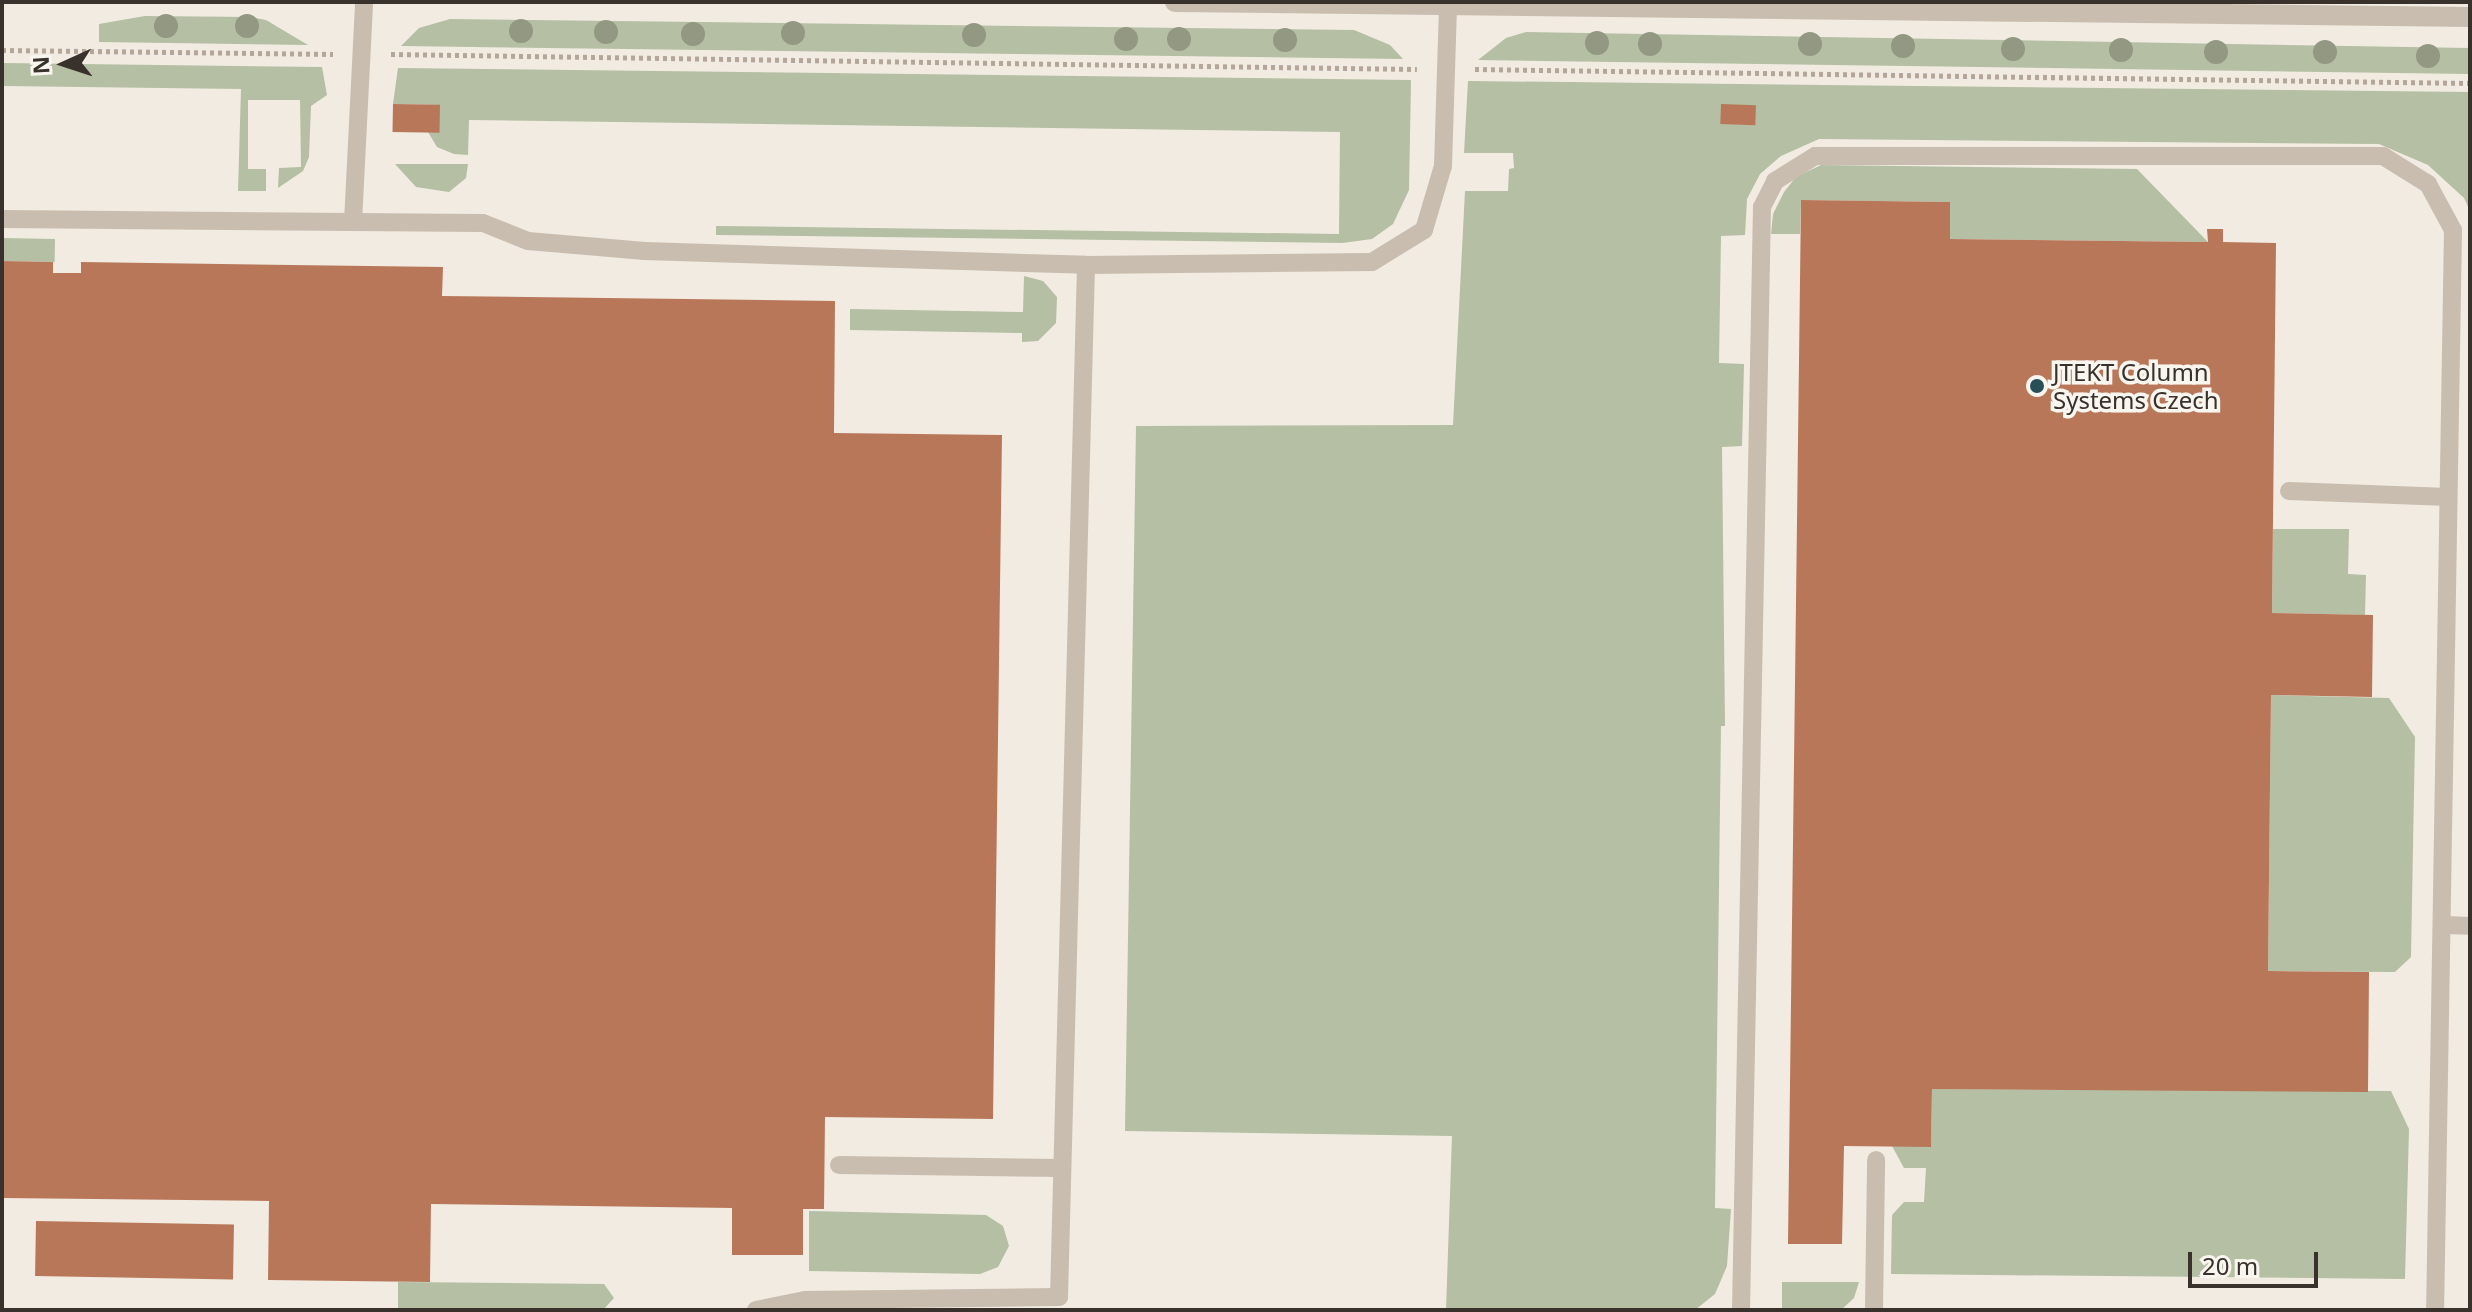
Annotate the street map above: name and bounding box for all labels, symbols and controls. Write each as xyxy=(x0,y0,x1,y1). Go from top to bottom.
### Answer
north arrow xyxy=(24,24,104,104)
text: N xyxy=(25,56,55,75)
place label: JTEKT Column Systems Czech xyxy=(2053,358,2219,414)
marker: JTEKT Column Systems Czech xyxy=(2028,377,2046,395)
scale bar xyxy=(2192,1236,2322,1286)
text: 20 m xyxy=(2202,1249,2258,1282)

